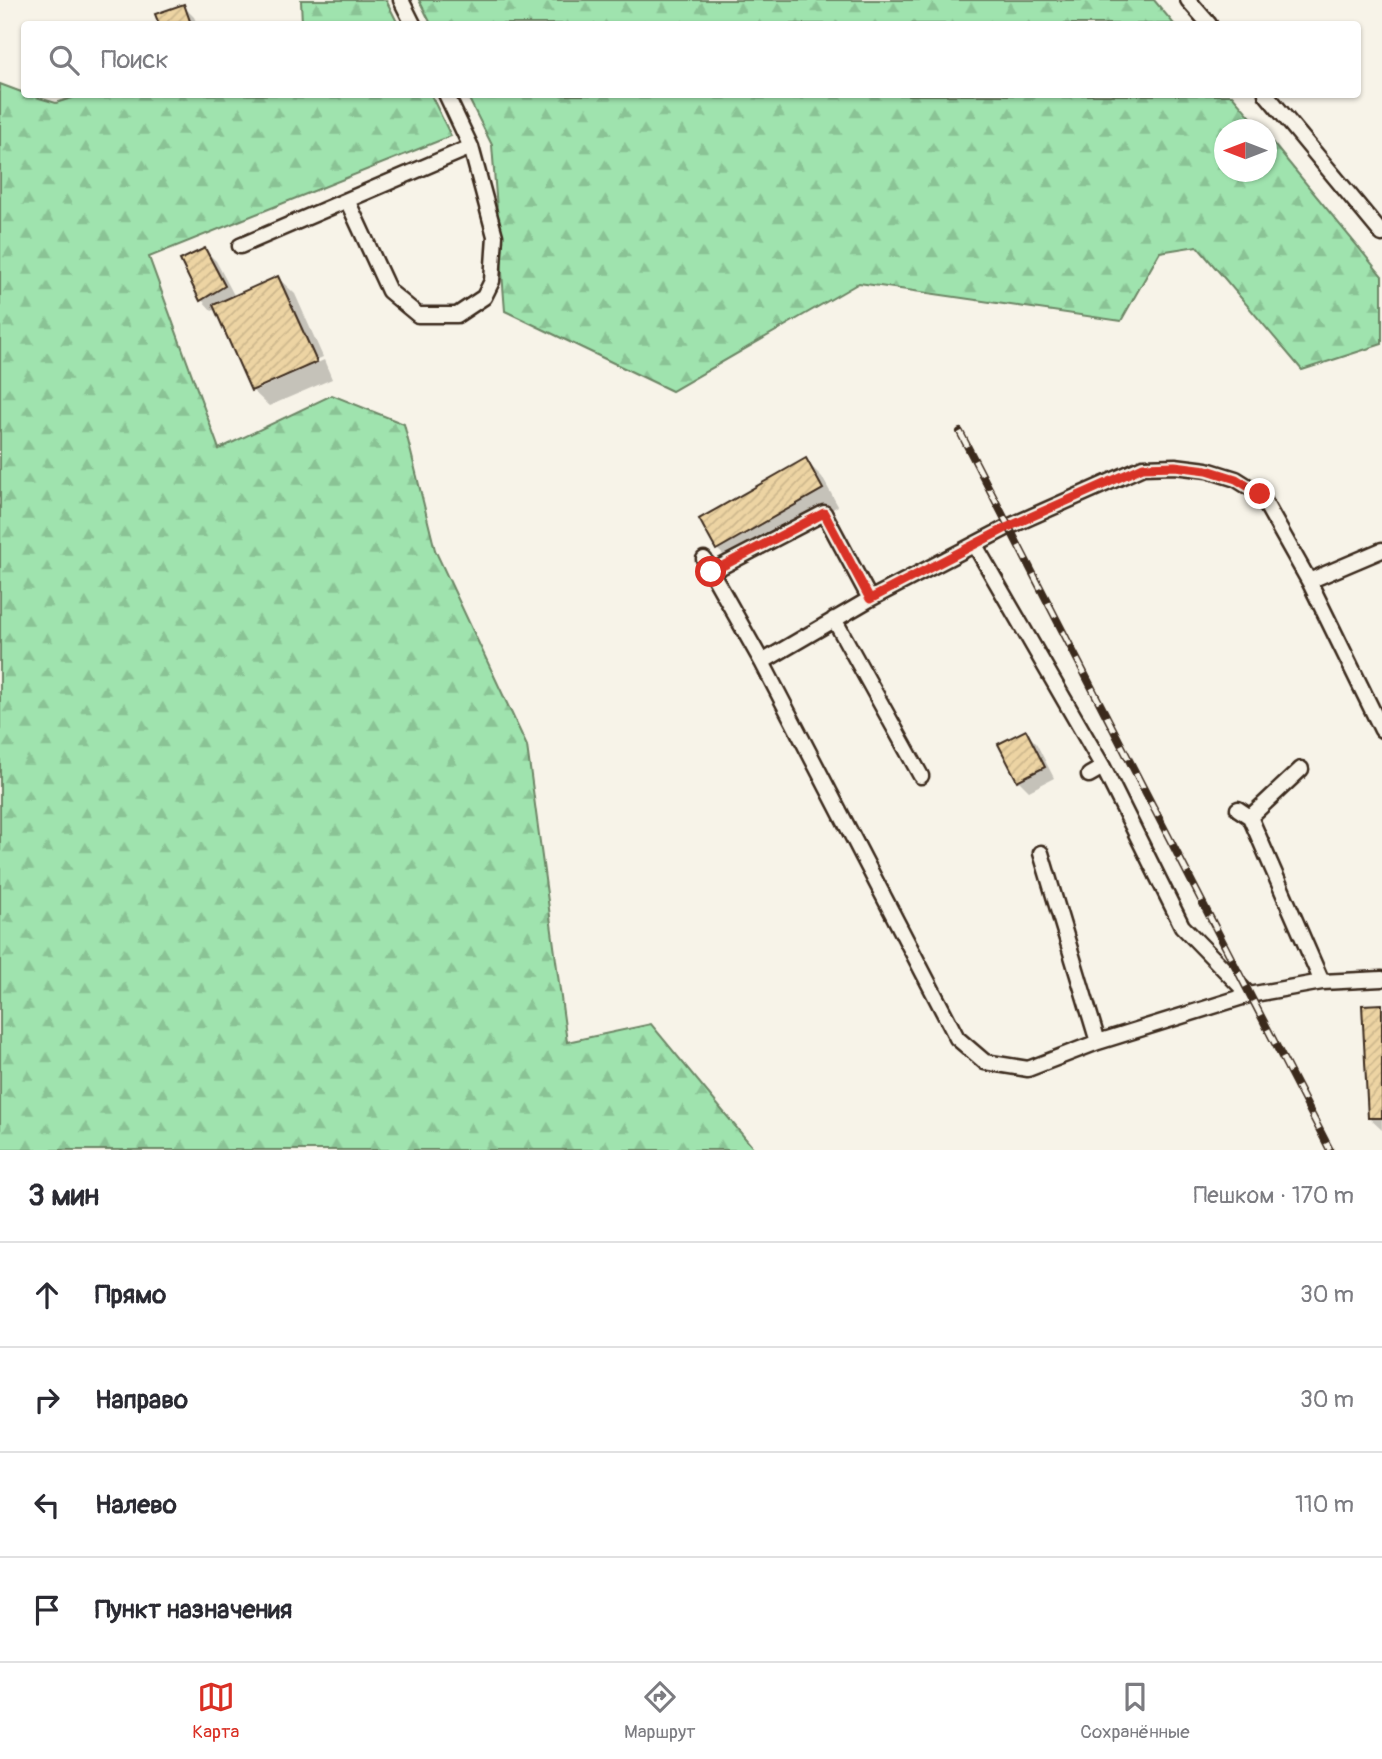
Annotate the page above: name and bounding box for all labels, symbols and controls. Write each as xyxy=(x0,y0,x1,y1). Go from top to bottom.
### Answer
search box xyxy=(21,21,1361,98)
icon: search xyxy=(45,41,83,79)
text: Поиск xyxy=(101,44,169,76)
north arrow xyxy=(1214,119,1277,182)
route end xyxy=(1244,478,1275,509)
route start xyxy=(695,556,726,587)
text: 3 мин xyxy=(28,1177,99,1214)
text: Пешком · 170 m xyxy=(1194,1181,1354,1210)
icon: ahead xyxy=(28,1276,66,1314)
text: Прямо xyxy=(95,1279,166,1311)
text: 30 m xyxy=(1300,1280,1354,1309)
icon: right xyxy=(28,1381,66,1419)
text: Направо xyxy=(95,1384,188,1416)
text: 30 m xyxy=(1300,1385,1354,1414)
icon: left xyxy=(28,1486,66,1524)
text: Налево xyxy=(95,1489,177,1521)
text: 110 m xyxy=(1295,1490,1354,1519)
icon: arrive xyxy=(28,1591,66,1629)
text: Пункт назначения xyxy=(95,1594,292,1626)
tab: Карта xyxy=(192,1678,239,1744)
tab: Маршрут xyxy=(624,1678,696,1744)
tab: Сохранённые xyxy=(1080,1678,1190,1744)

